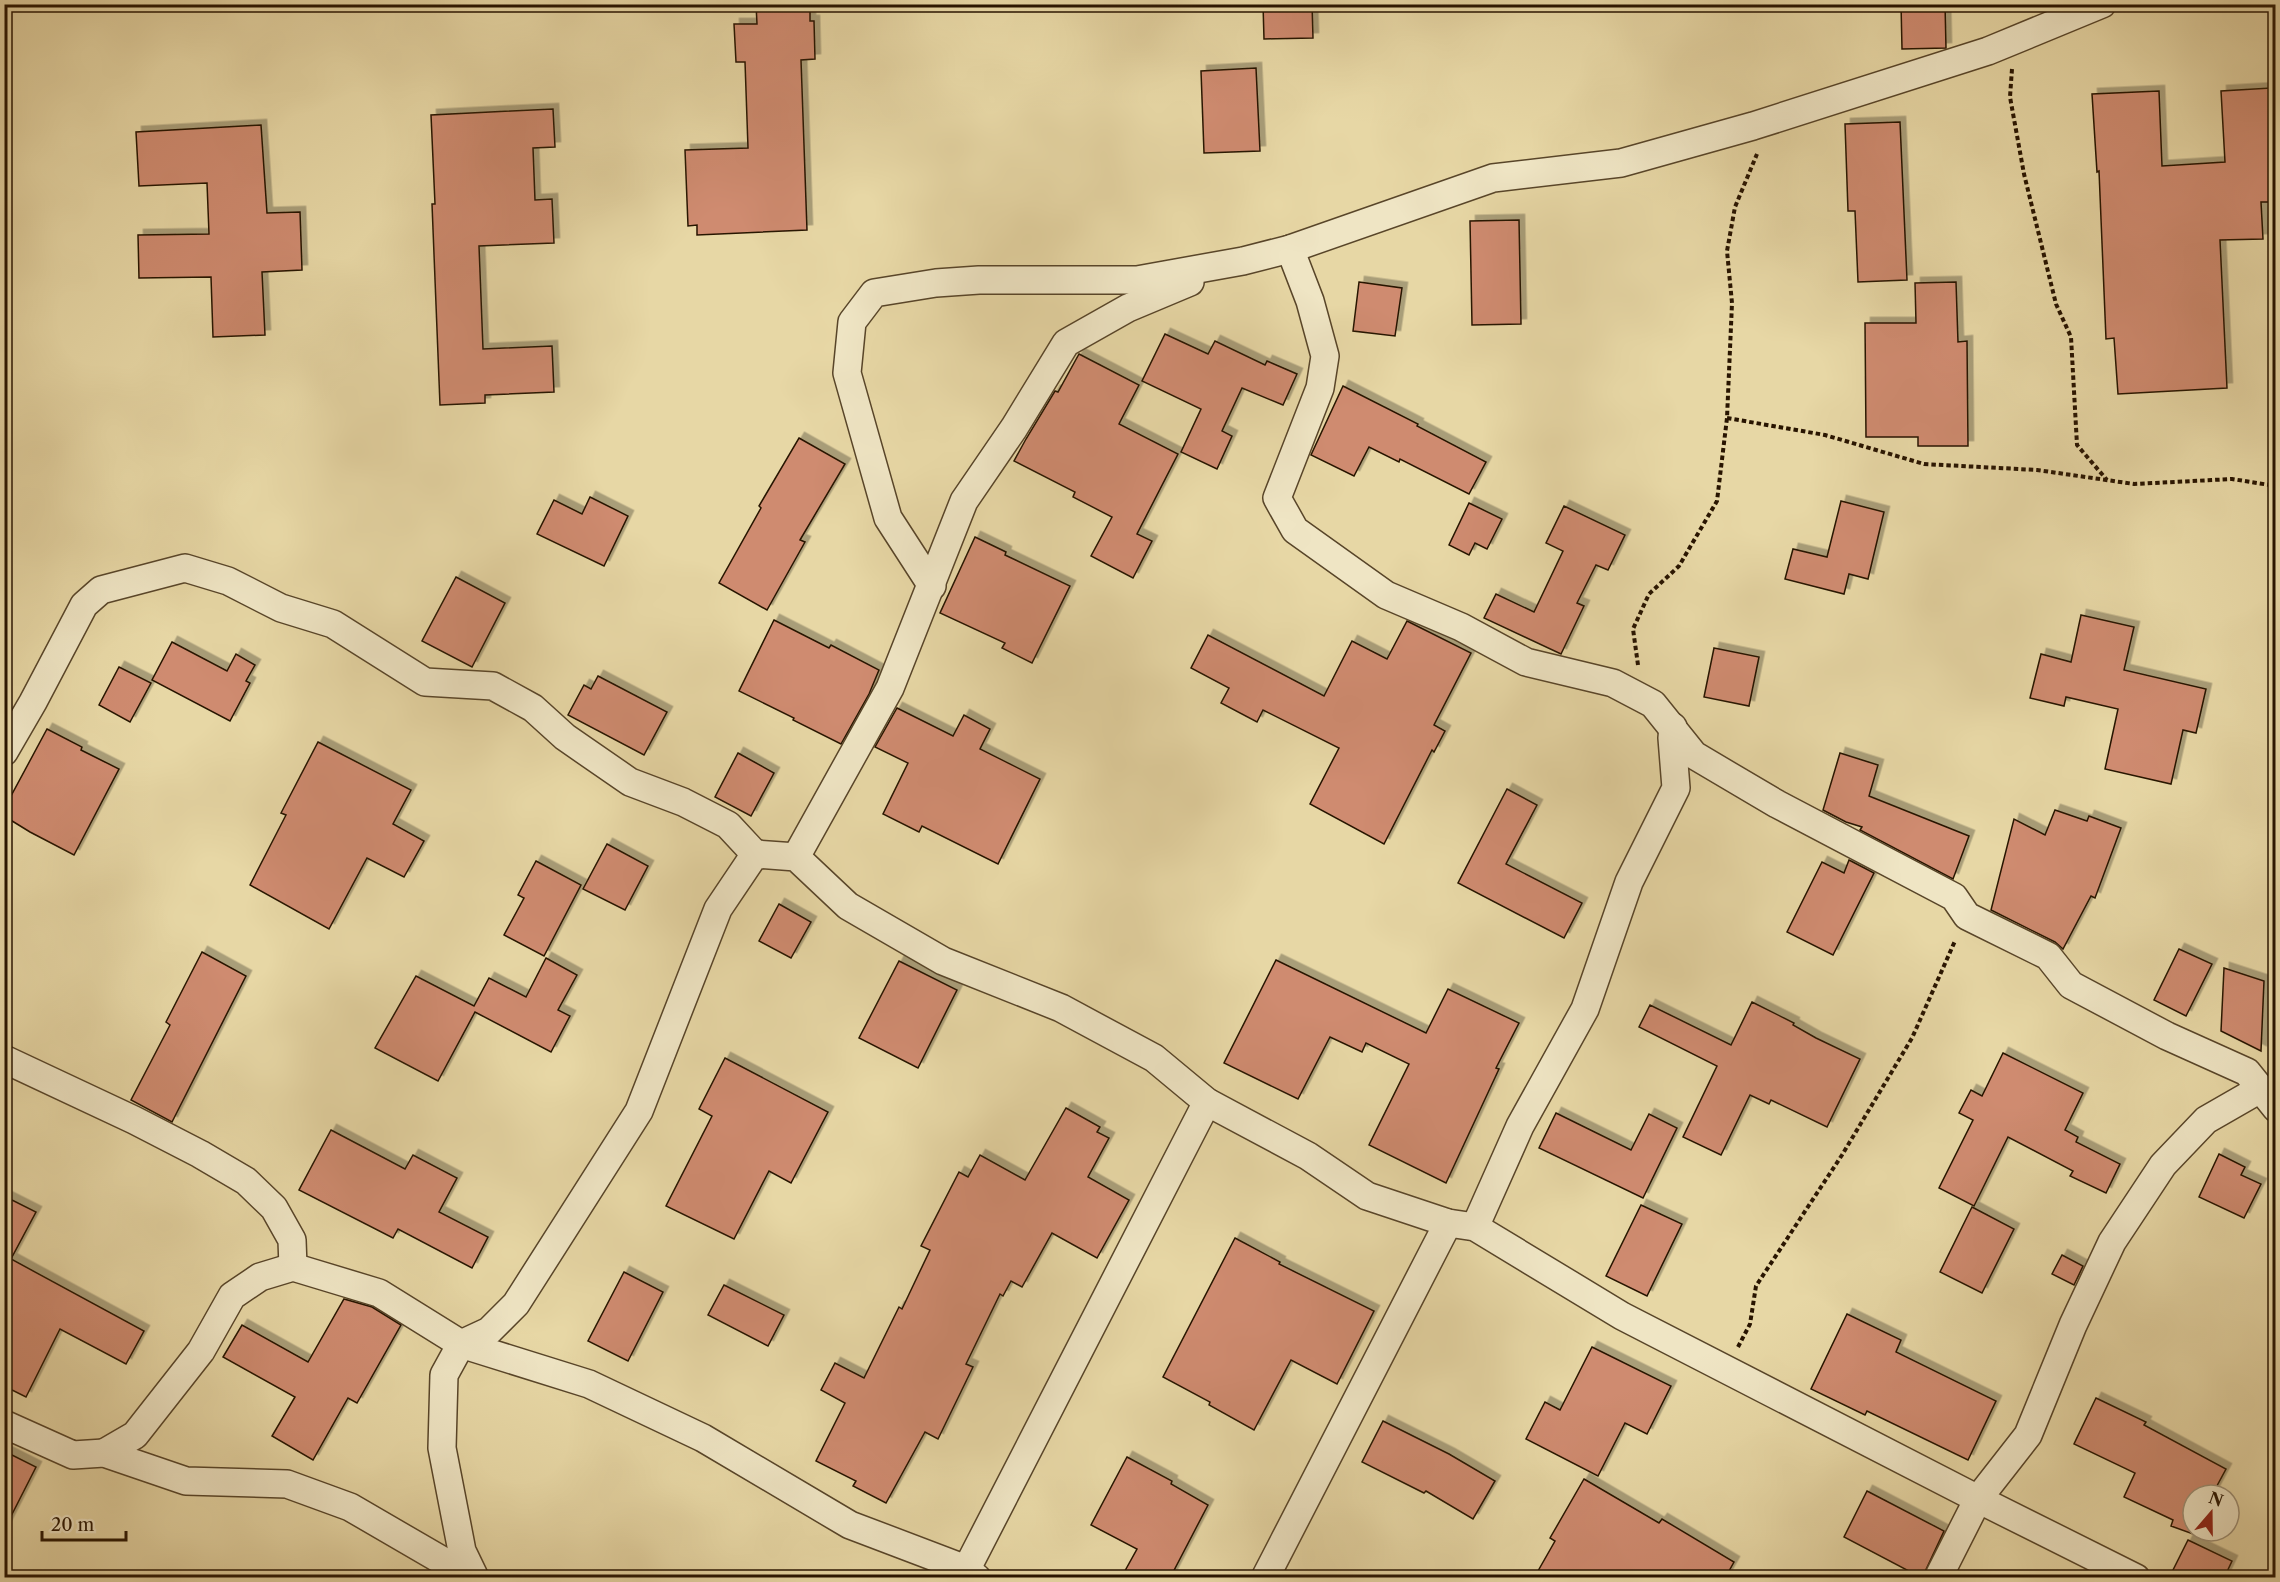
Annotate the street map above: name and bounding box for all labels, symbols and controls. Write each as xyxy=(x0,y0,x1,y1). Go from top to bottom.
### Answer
north arrow xyxy=(2181,1483,2241,1543)
text: N xyxy=(2206,1487,2226,1511)
scale bar xyxy=(42,1504,126,1542)
text: 20 m xyxy=(51,1514,95,1536)

